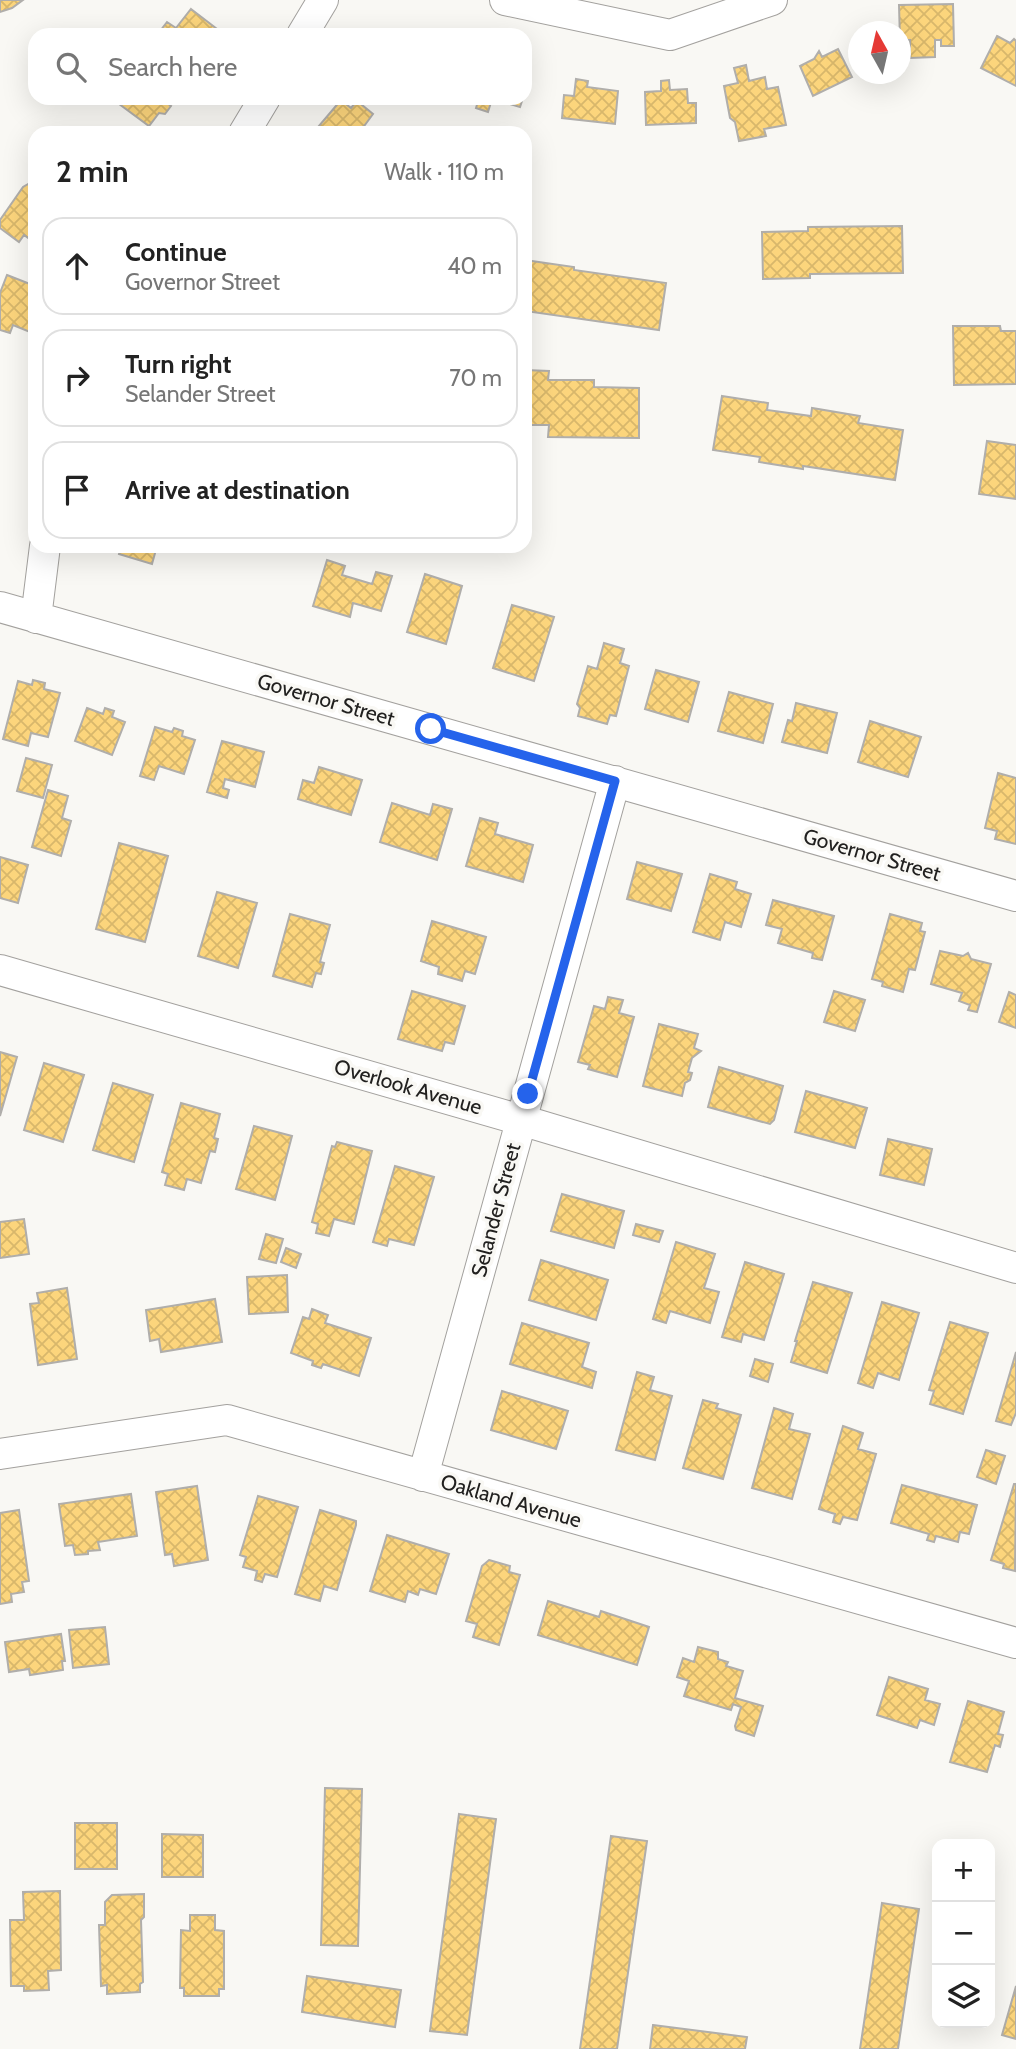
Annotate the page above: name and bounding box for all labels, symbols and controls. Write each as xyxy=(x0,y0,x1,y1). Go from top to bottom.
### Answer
north arrow xyxy=(848,21,911,84)
search box xyxy=(28,28,532,105)
icon: search xyxy=(52,48,90,86)
text: Search here xyxy=(108,51,237,83)
text: 2 min xyxy=(56,153,128,190)
text: Walk · 110 m xyxy=(384,158,504,186)
text: Continue xyxy=(125,236,227,268)
icon: ahead xyxy=(58,247,96,285)
text: 40 m xyxy=(447,252,502,280)
text: Governor Street xyxy=(125,268,280,296)
text: Turn right xyxy=(125,348,231,380)
icon: right xyxy=(58,359,96,397)
text: 70 m xyxy=(449,364,502,392)
text: Selander Street xyxy=(125,380,276,408)
icon: arrive xyxy=(58,471,96,509)
text: Arrive at destination xyxy=(125,474,350,506)
street label: Governor Street xyxy=(255,668,398,731)
route start xyxy=(415,713,446,744)
street label: Governor Street xyxy=(801,823,944,886)
street label: Overlook Avenue xyxy=(331,1054,485,1120)
route end xyxy=(512,1078,543,1109)
street label: Selander Street xyxy=(466,1140,525,1280)
street label: Oakland Avenue xyxy=(438,1468,585,1533)
map controls xyxy=(932,1839,995,2028)
button: + xyxy=(932,1839,995,1902)
button: − xyxy=(932,1902,995,1965)
button: layers xyxy=(932,1965,995,2028)

